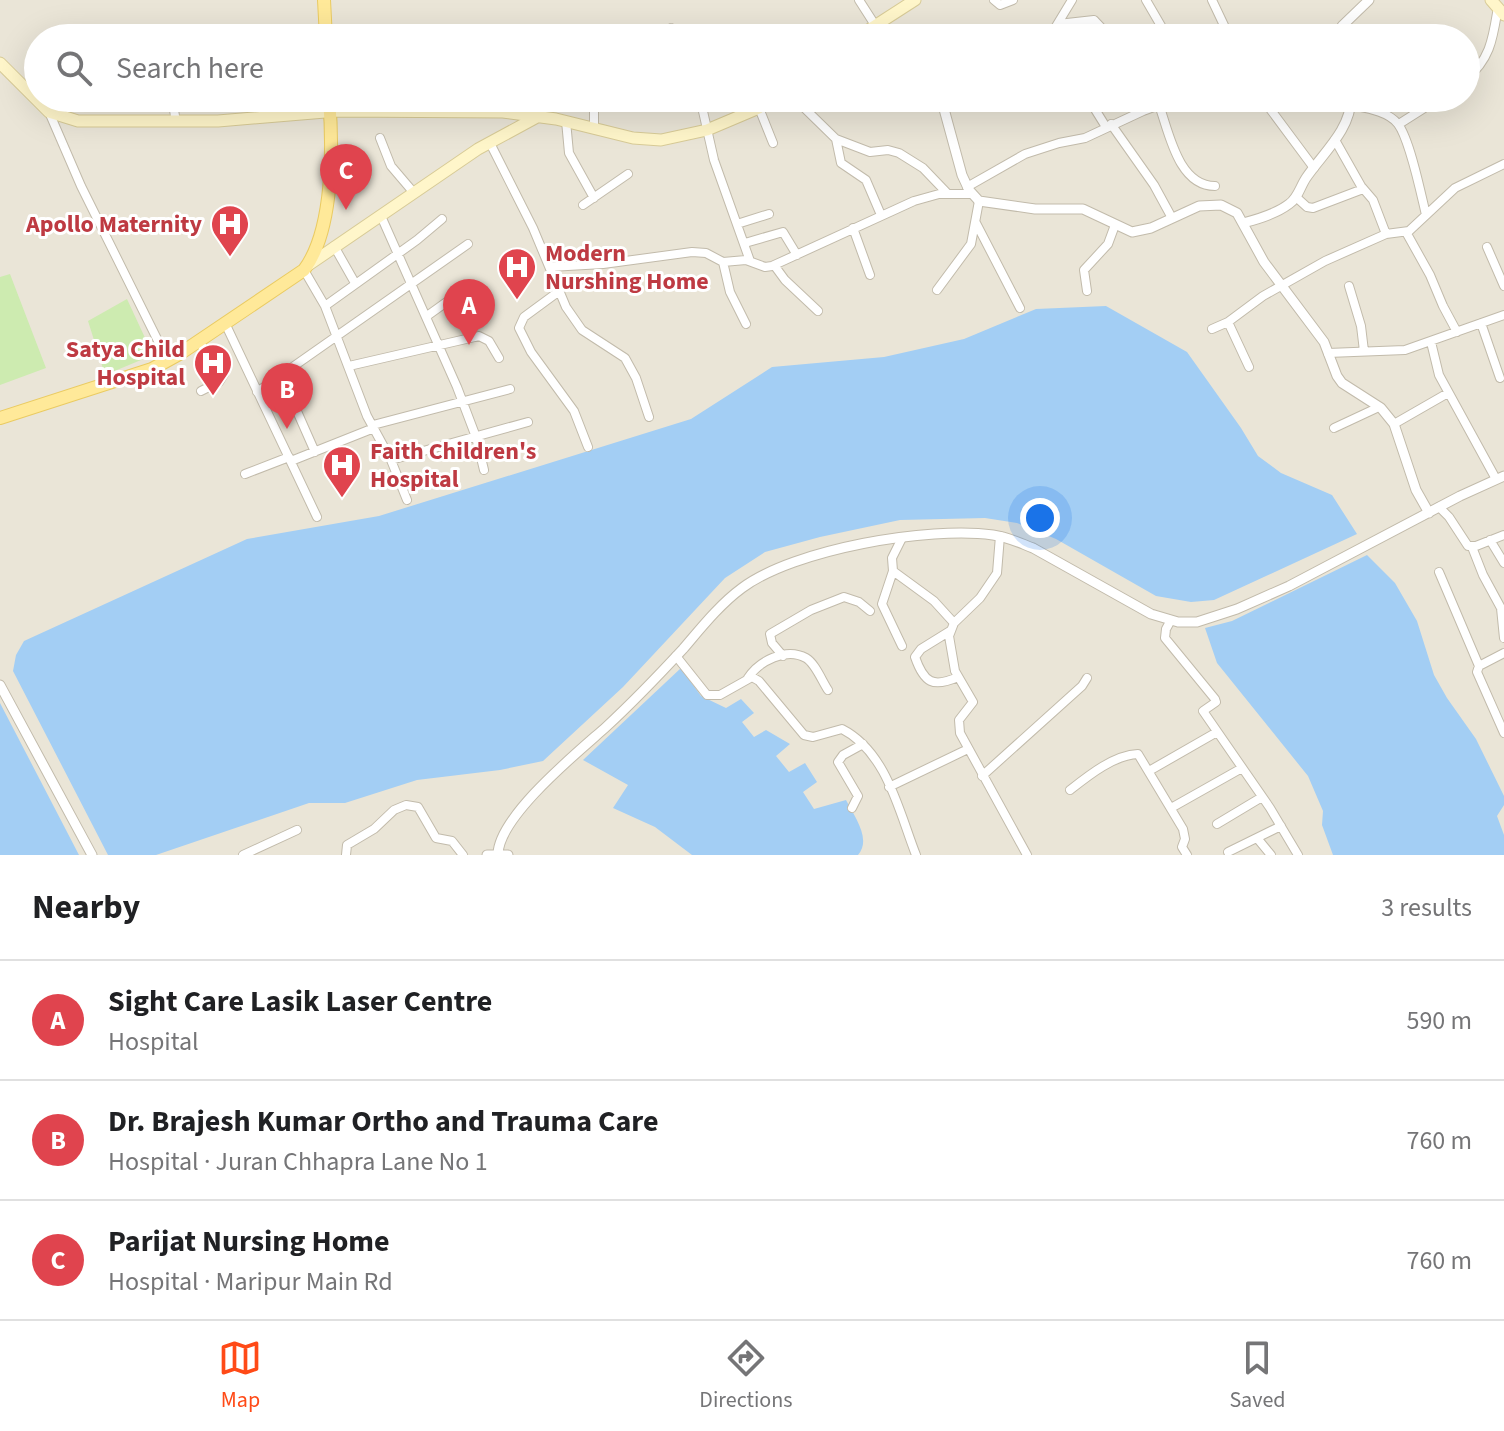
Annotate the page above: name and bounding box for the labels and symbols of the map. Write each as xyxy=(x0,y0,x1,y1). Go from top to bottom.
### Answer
pin: C xyxy=(320,144,372,210)
hospital icon: Apollo Maternity xyxy=(209,203,251,258)
place label: Apollo Maternity xyxy=(25,207,202,242)
place label: Modern Nurshing Home xyxy=(545,236,709,299)
hospital icon: Modern Nurshing Home xyxy=(496,246,538,301)
pin: A xyxy=(443,279,495,345)
place label: Satya Child Hospital xyxy=(66,332,185,395)
hospital icon: Satya Child Hospital xyxy=(192,342,234,397)
pin: B xyxy=(261,363,313,429)
place label: Faith Children's Hospital xyxy=(370,434,536,497)
hospital icon: Faith Children's Hospital xyxy=(321,444,363,499)
your location xyxy=(1020,498,1060,538)

